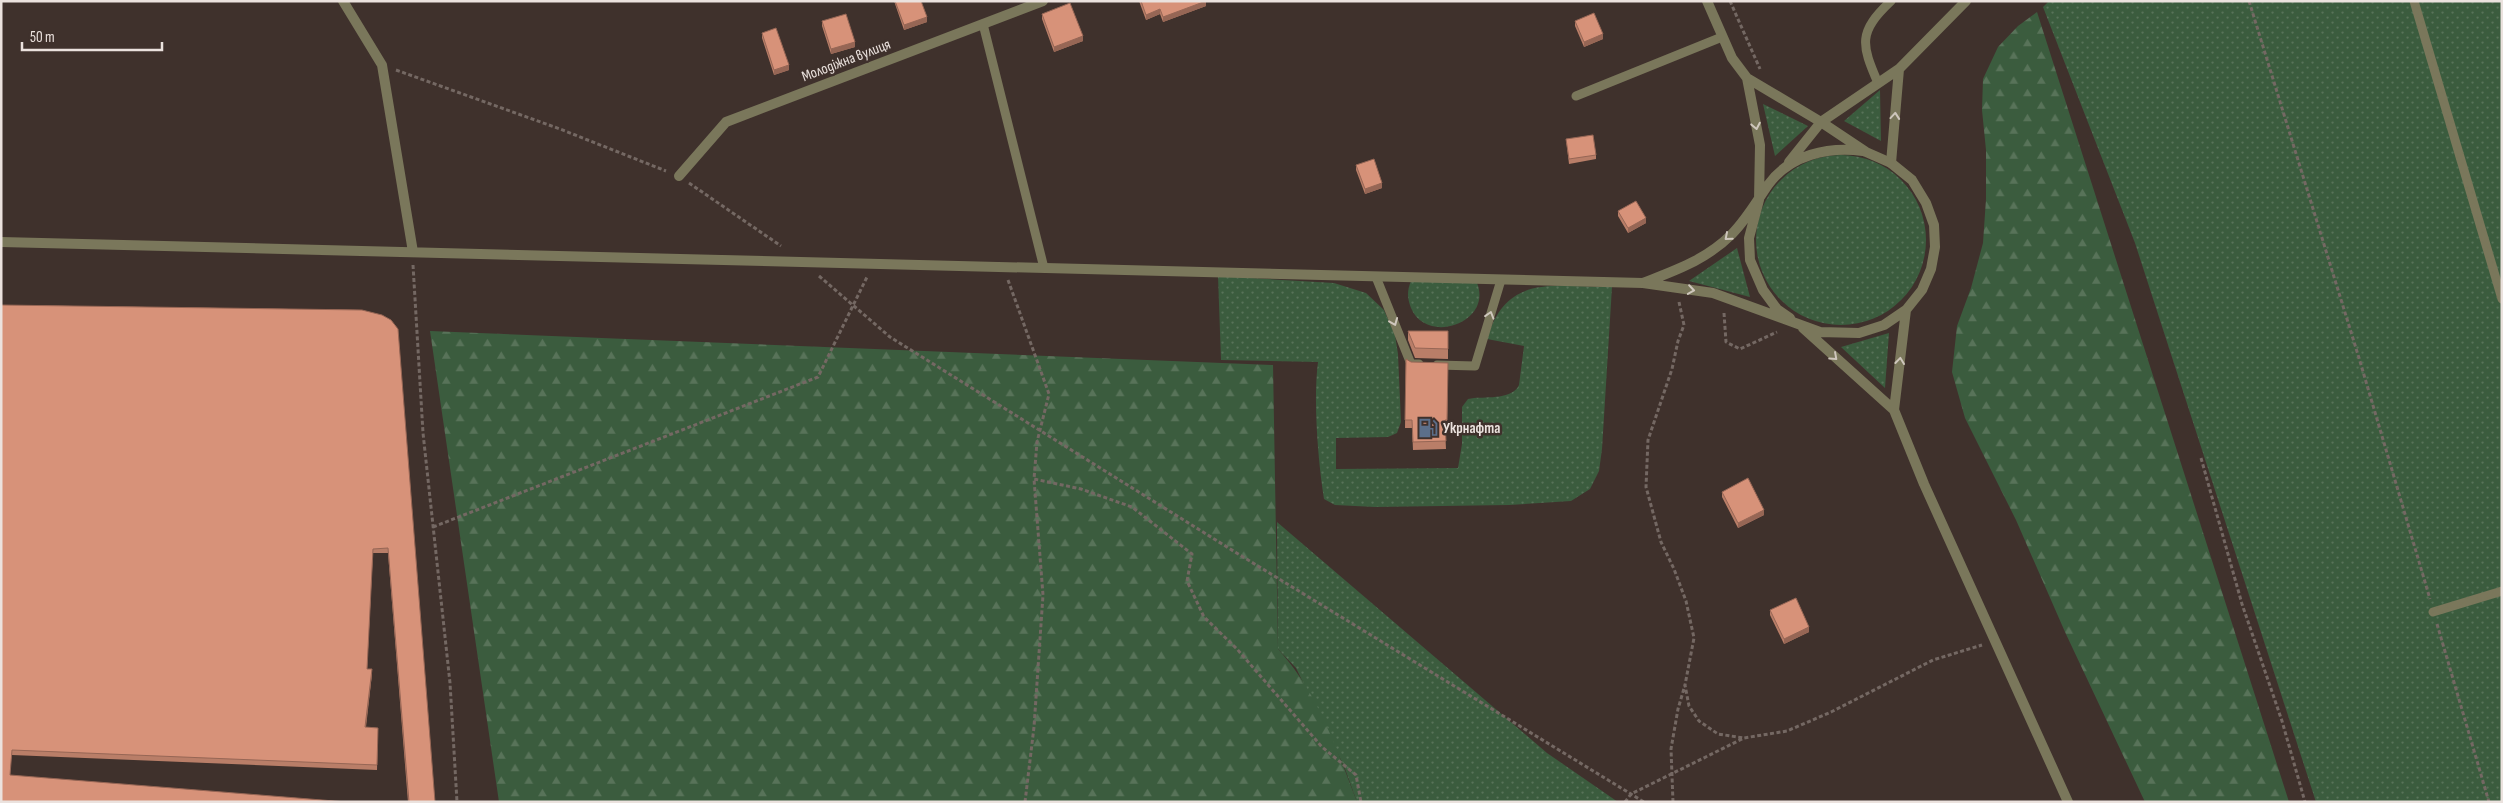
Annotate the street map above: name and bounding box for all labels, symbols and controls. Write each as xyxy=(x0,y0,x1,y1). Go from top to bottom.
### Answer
scale bar xyxy=(22,20,162,52)
text: 50 m xyxy=(30,28,55,47)
street label: Молодіжна вулиця xyxy=(799,35,893,86)
one-way arrow xyxy=(1889,112,1900,120)
one-way arrow xyxy=(1750,121,1761,130)
one-way arrow xyxy=(1724,231,1733,240)
one-way arrow xyxy=(1687,284,1695,295)
one-way arrow xyxy=(1485,311,1495,320)
one-way arrow xyxy=(1388,317,1399,326)
one-way arrow xyxy=(1828,351,1837,360)
one-way arrow xyxy=(1894,357,1905,365)
fuel station icon: Укрнафта xyxy=(1417,417,1439,439)
place label: Укрнафта xyxy=(1443,419,1500,438)

